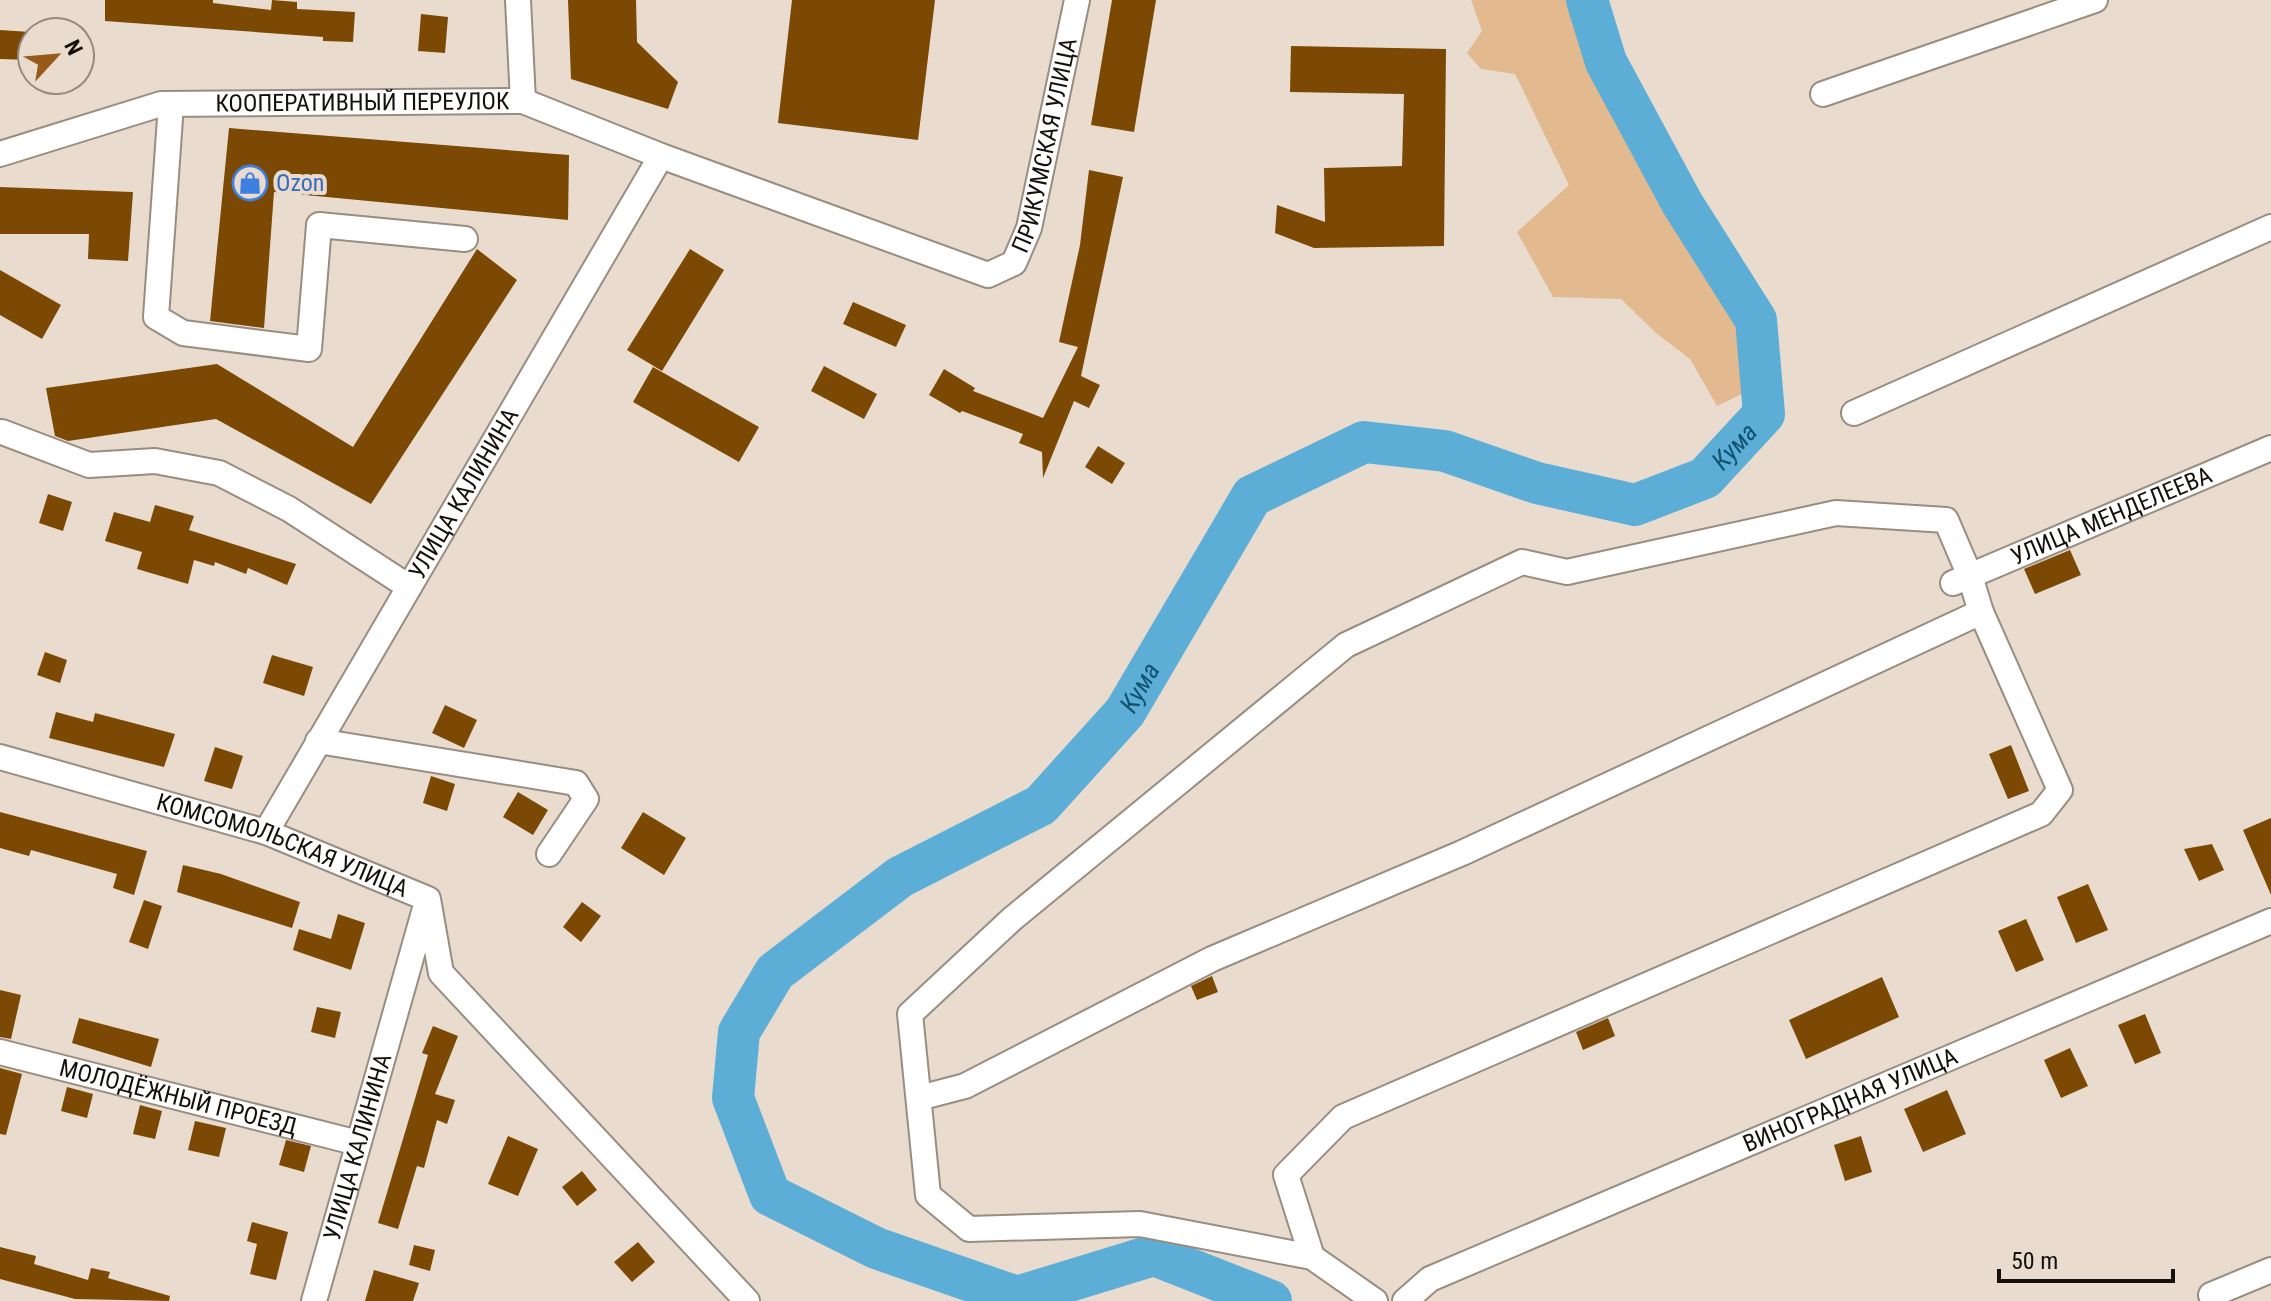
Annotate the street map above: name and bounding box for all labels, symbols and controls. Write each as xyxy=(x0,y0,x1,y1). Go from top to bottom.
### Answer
north arrow xyxy=(16,16,96,96)
street label: ПРИКУМСКАЯ УЛИЦА xyxy=(1006,35,1083,257)
text: N xyxy=(59,36,88,59)
street label: КООПЕРАТИВНЫЙ ПЕРЕУЛОК xyxy=(215,87,510,118)
shop icon: Ozon xyxy=(231,164,269,202)
place label: Ozon xyxy=(276,169,324,197)
street label: УЛИЦА КАЛИНИНА xyxy=(403,403,525,584)
water label: Кума xyxy=(1705,417,1763,476)
street label: УЛИЦА МЕНДЕЛЕЕВА xyxy=(2007,461,2216,571)
water label: Кума xyxy=(1113,657,1166,718)
street label: КОМСОМОЛЬСКАЯ УЛИЦА xyxy=(153,788,412,903)
street label: ВИНОГРАДНАЯ УЛИЦА xyxy=(1739,1042,1962,1158)
street label: УЛИЦА КАЛИНИНА xyxy=(318,1050,397,1244)
street label: МОЛОДЁЖНЫЙ ПРОЕЗД xyxy=(57,1054,300,1141)
scale bar xyxy=(1999,1233,2173,1283)
text: 50 m xyxy=(2011,1247,2058,1275)

